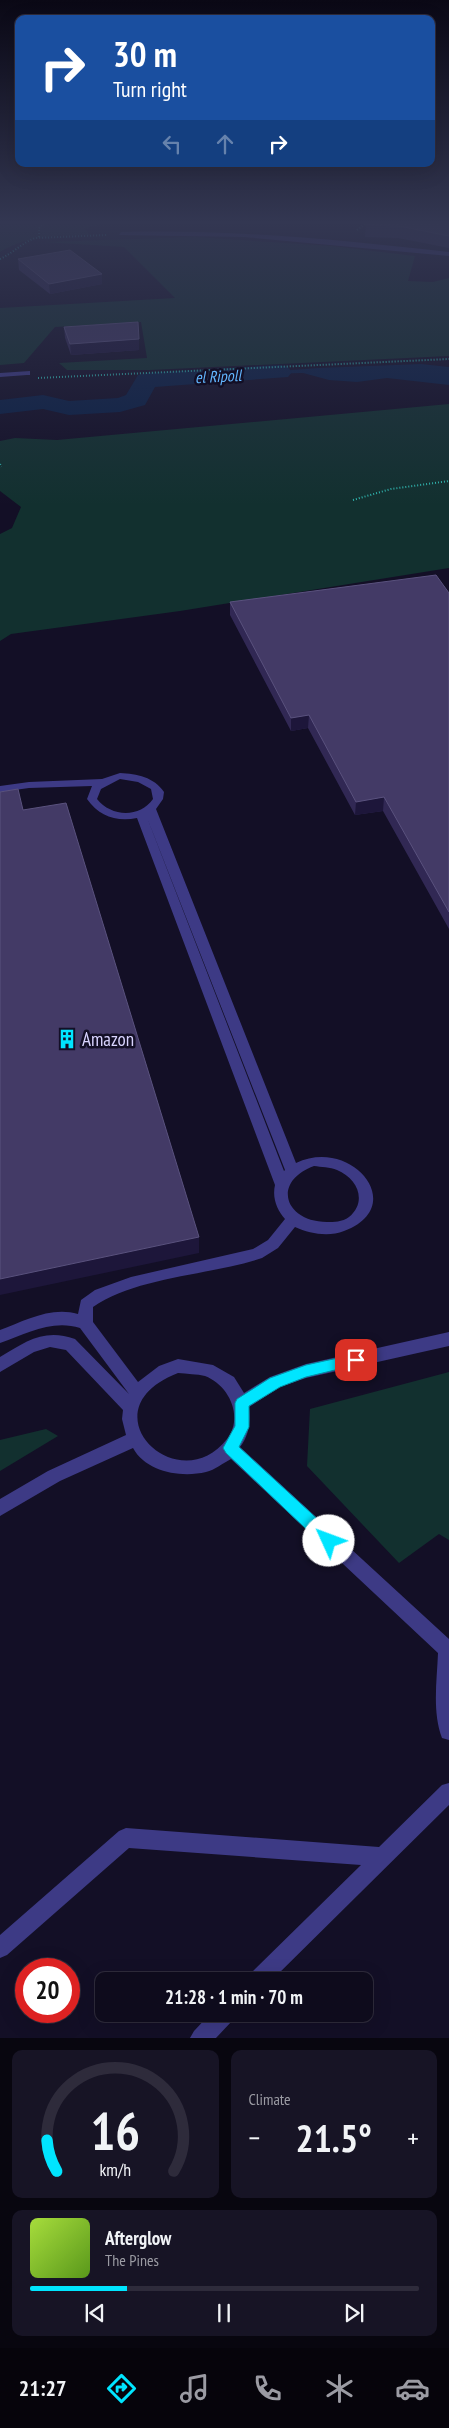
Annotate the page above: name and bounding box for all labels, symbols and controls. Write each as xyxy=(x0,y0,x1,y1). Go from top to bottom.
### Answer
text: 30 m xyxy=(113,31,177,77)
icon: right xyxy=(30,35,95,100)
text: Turn right xyxy=(113,75,187,103)
icon: left xyxy=(158,130,186,158)
icon: ahead xyxy=(211,130,239,158)
icon: right xyxy=(264,130,292,158)
water label: el Ripoll xyxy=(194,365,243,387)
place label: Amazon xyxy=(82,1027,134,1051)
building icon: Amazon xyxy=(56,1028,78,1050)
pin xyxy=(335,1339,377,1381)
icon: arrive xyxy=(342,1346,370,1374)
position arrow xyxy=(302,1514,354,1566)
speed limit sign: 20 xyxy=(15,1958,80,2023)
text: 21:28 · 1 min · 70 m xyxy=(165,1985,303,2009)
text: Climate xyxy=(249,2089,291,2109)
text: 16 xyxy=(90,2097,140,2164)
text: 21.5° xyxy=(296,2113,372,2162)
text: − xyxy=(249,2119,260,2156)
text: + xyxy=(407,2119,419,2156)
text: km/h xyxy=(99,2158,131,2181)
text: Afterglow xyxy=(105,2226,171,2250)
text: The Pines xyxy=(105,2250,159,2270)
icon: previous xyxy=(81,2299,109,2327)
icon: pause xyxy=(210,2299,238,2327)
icon: next xyxy=(340,2299,368,2327)
icon: directions xyxy=(104,2371,139,2406)
icon: music xyxy=(177,2371,212,2406)
icon: phone xyxy=(250,2371,285,2406)
icon: climate xyxy=(322,2371,357,2406)
icon: car xyxy=(395,2371,430,2406)
text: 21:27 xyxy=(19,2374,66,2402)

